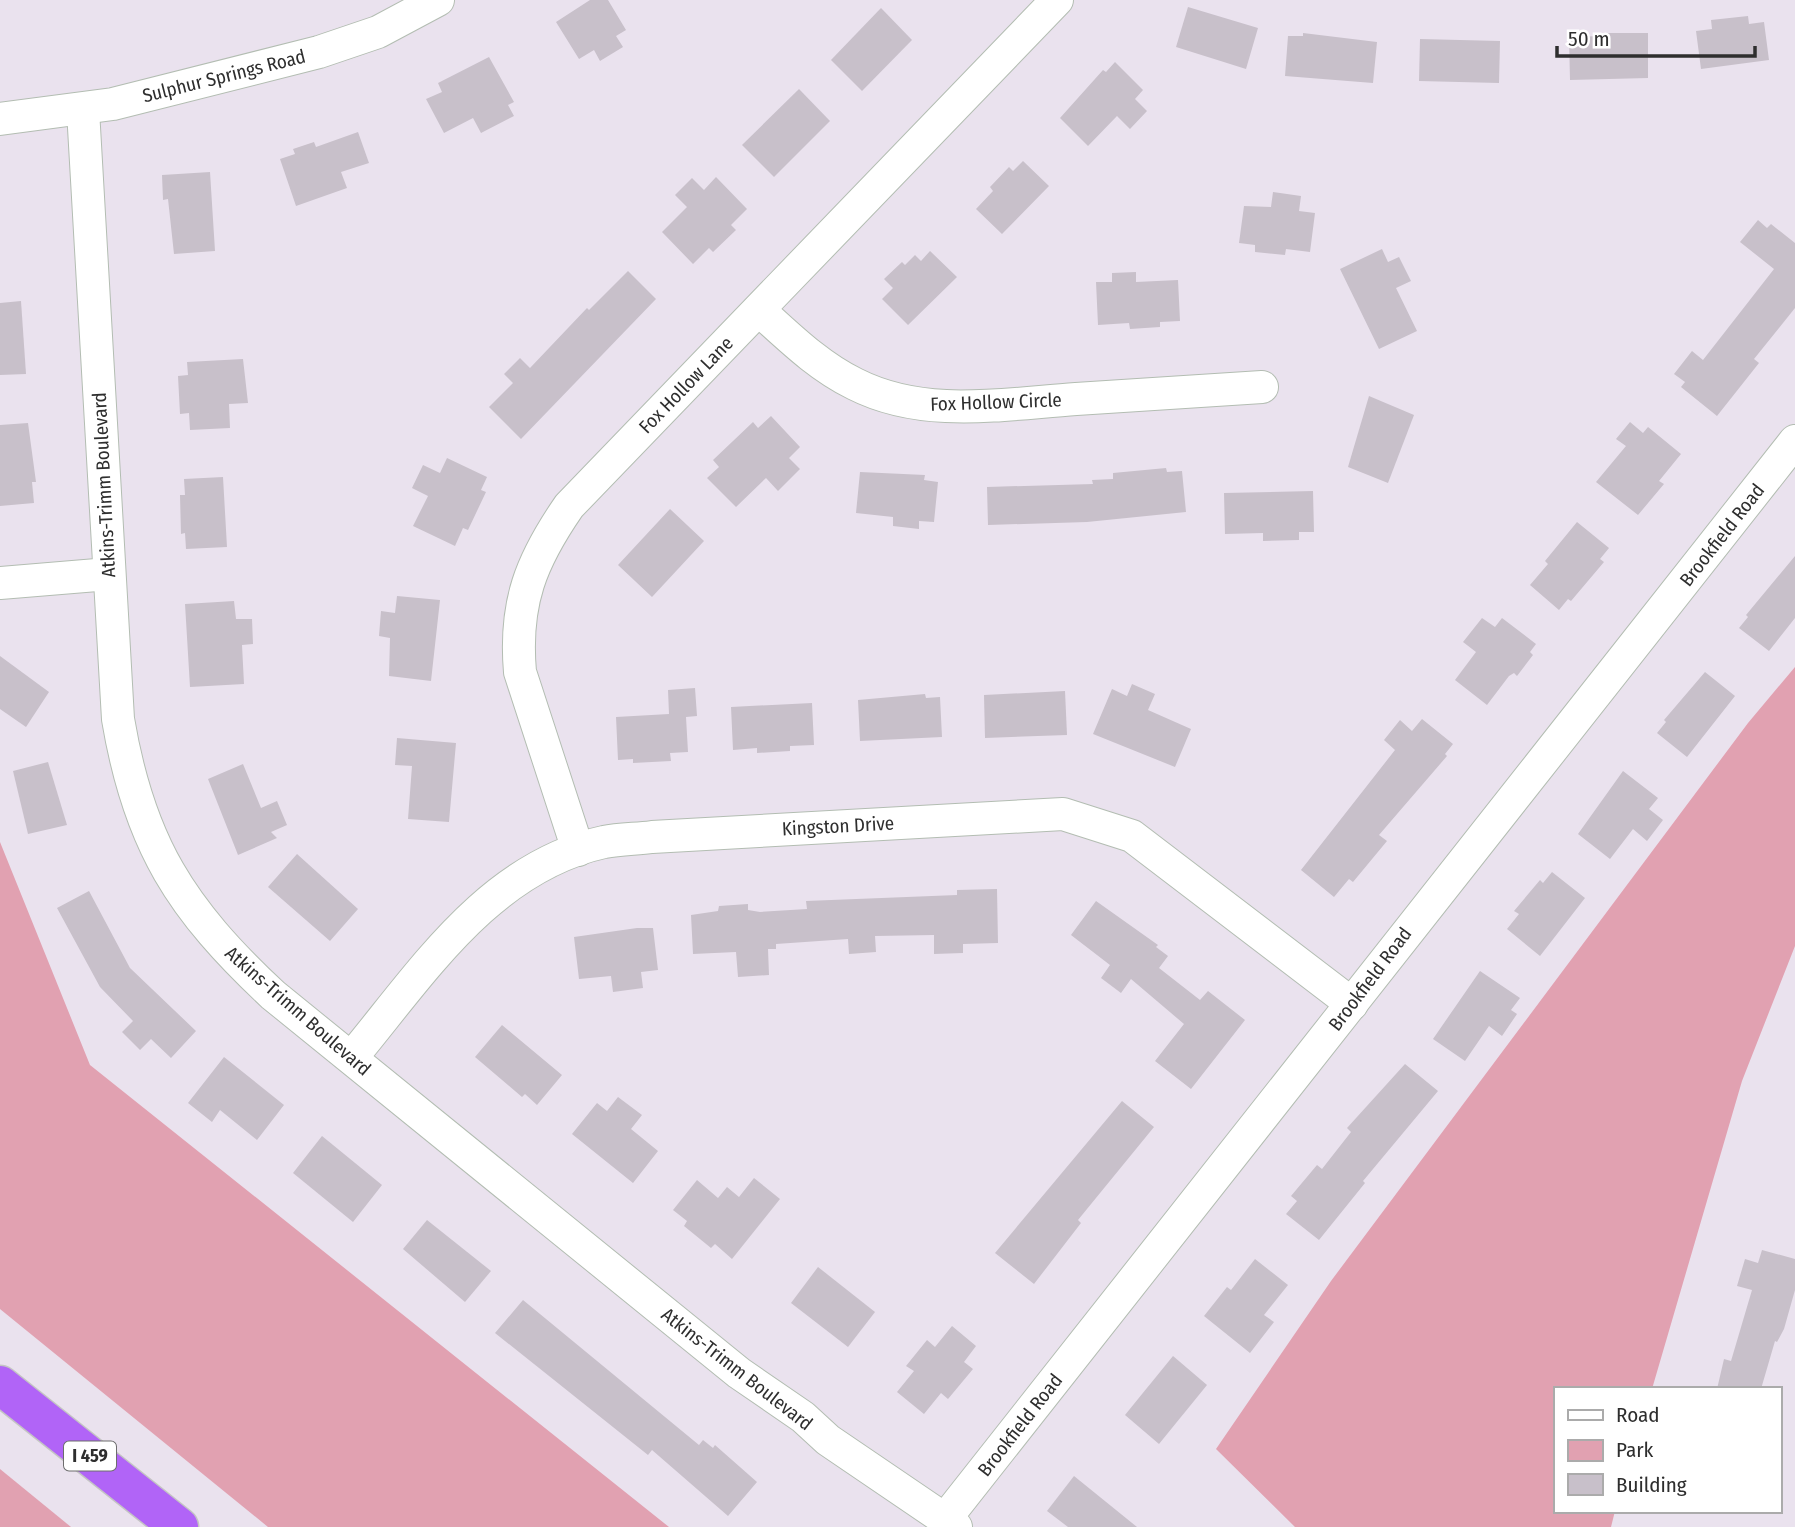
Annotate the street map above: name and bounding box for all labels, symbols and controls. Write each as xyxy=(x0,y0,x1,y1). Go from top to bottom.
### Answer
scale bar xyxy=(1557,14,1755,58)
text: 50 m xyxy=(1568,26,1610,52)
street label: Sulphur Springs Road xyxy=(140,45,308,107)
street label: Fox Hollow Lane xyxy=(634,332,738,438)
street label: Fox Hollow Circle xyxy=(930,388,1062,416)
street label: Atkins-Trimm Boulevard xyxy=(88,392,120,578)
street label: Brookfield Road xyxy=(1675,479,1769,591)
street label: Kingston Drive xyxy=(781,812,895,840)
street label: Brookfield Road xyxy=(1324,923,1416,1035)
street label: Atkins-Trimm Boulevard xyxy=(220,941,376,1081)
street label: Atkins-Trimm Boulevard xyxy=(657,1303,817,1435)
street label: Brookfield Road xyxy=(973,1369,1067,1481)
legend xyxy=(1554,1387,1781,1513)
text: Road xyxy=(1616,1402,1660,1428)
text: Park xyxy=(1616,1437,1654,1463)
road number: I 459 xyxy=(64,1442,116,1470)
text: Building xyxy=(1616,1472,1687,1498)

